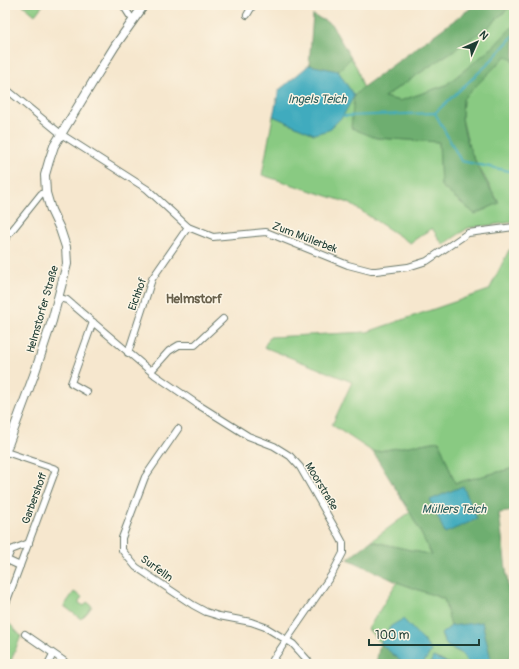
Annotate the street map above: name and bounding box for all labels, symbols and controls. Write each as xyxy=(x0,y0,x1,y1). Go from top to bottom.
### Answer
north arrow xyxy=(457,22,497,62)
text: N xyxy=(476,28,491,43)
water label: Ingels Teich xyxy=(288,92,348,107)
street label: Zum Müllerbek xyxy=(271,219,339,256)
street label: Helmstorfer Straße xyxy=(24,263,61,354)
street label: Eichhof xyxy=(126,275,150,312)
district label: Helmstorf xyxy=(166,291,223,307)
street label: Moorstraße xyxy=(302,460,341,513)
street label: Garbershoff xyxy=(19,470,50,526)
water label: Müllers Teich xyxy=(422,502,488,517)
street label: Surfelln xyxy=(138,552,175,584)
scale bar xyxy=(369,621,479,647)
text: 100 m xyxy=(375,628,410,643)

